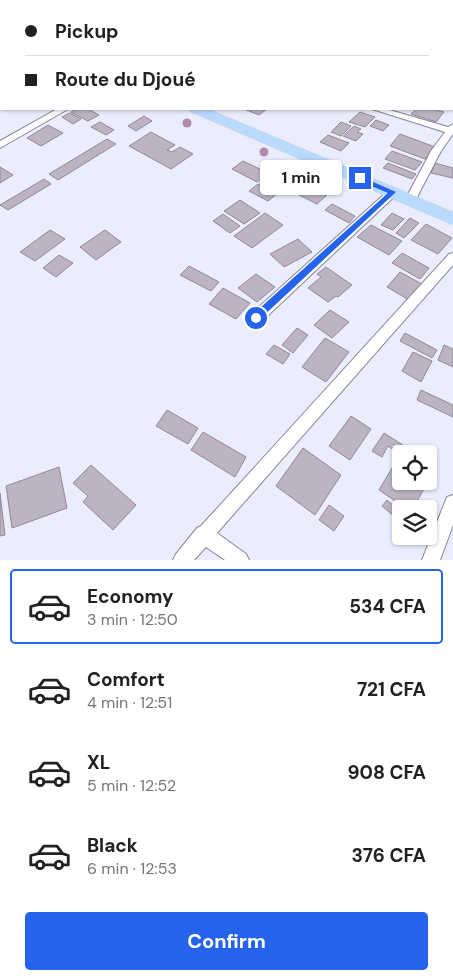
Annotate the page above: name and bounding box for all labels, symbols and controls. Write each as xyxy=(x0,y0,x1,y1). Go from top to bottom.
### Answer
text: Pickup xyxy=(55,19,119,44)
text: Route du Djoué xyxy=(55,67,196,92)
callout: 1 min xyxy=(260,160,342,196)
text: 1 min xyxy=(282,167,320,188)
route end xyxy=(349,167,371,189)
route start xyxy=(245,307,267,329)
map controls xyxy=(392,445,437,545)
button: locate xyxy=(392,445,437,490)
button: layers xyxy=(392,500,437,545)
icon: car xyxy=(27,584,72,629)
text: Economy xyxy=(87,584,174,609)
text: 534 CFA xyxy=(349,594,426,619)
text: 3 min · 12:50 xyxy=(87,609,178,630)
icon: car xyxy=(27,667,72,712)
text: Comfort xyxy=(87,667,165,692)
text: 721 CFA xyxy=(357,677,426,702)
text: 4 min · 12:51 xyxy=(87,692,172,713)
icon: car xyxy=(27,750,72,795)
text: XL xyxy=(87,750,110,775)
text: 908 CFA xyxy=(347,760,426,785)
text: 5 min · 12:52 xyxy=(87,775,176,796)
icon: car xyxy=(27,833,72,878)
text: Black xyxy=(87,833,138,858)
text: 376 CFA xyxy=(352,843,426,868)
text: 6 min · 12:53 xyxy=(87,858,177,879)
button: Confirm xyxy=(25,912,428,970)

